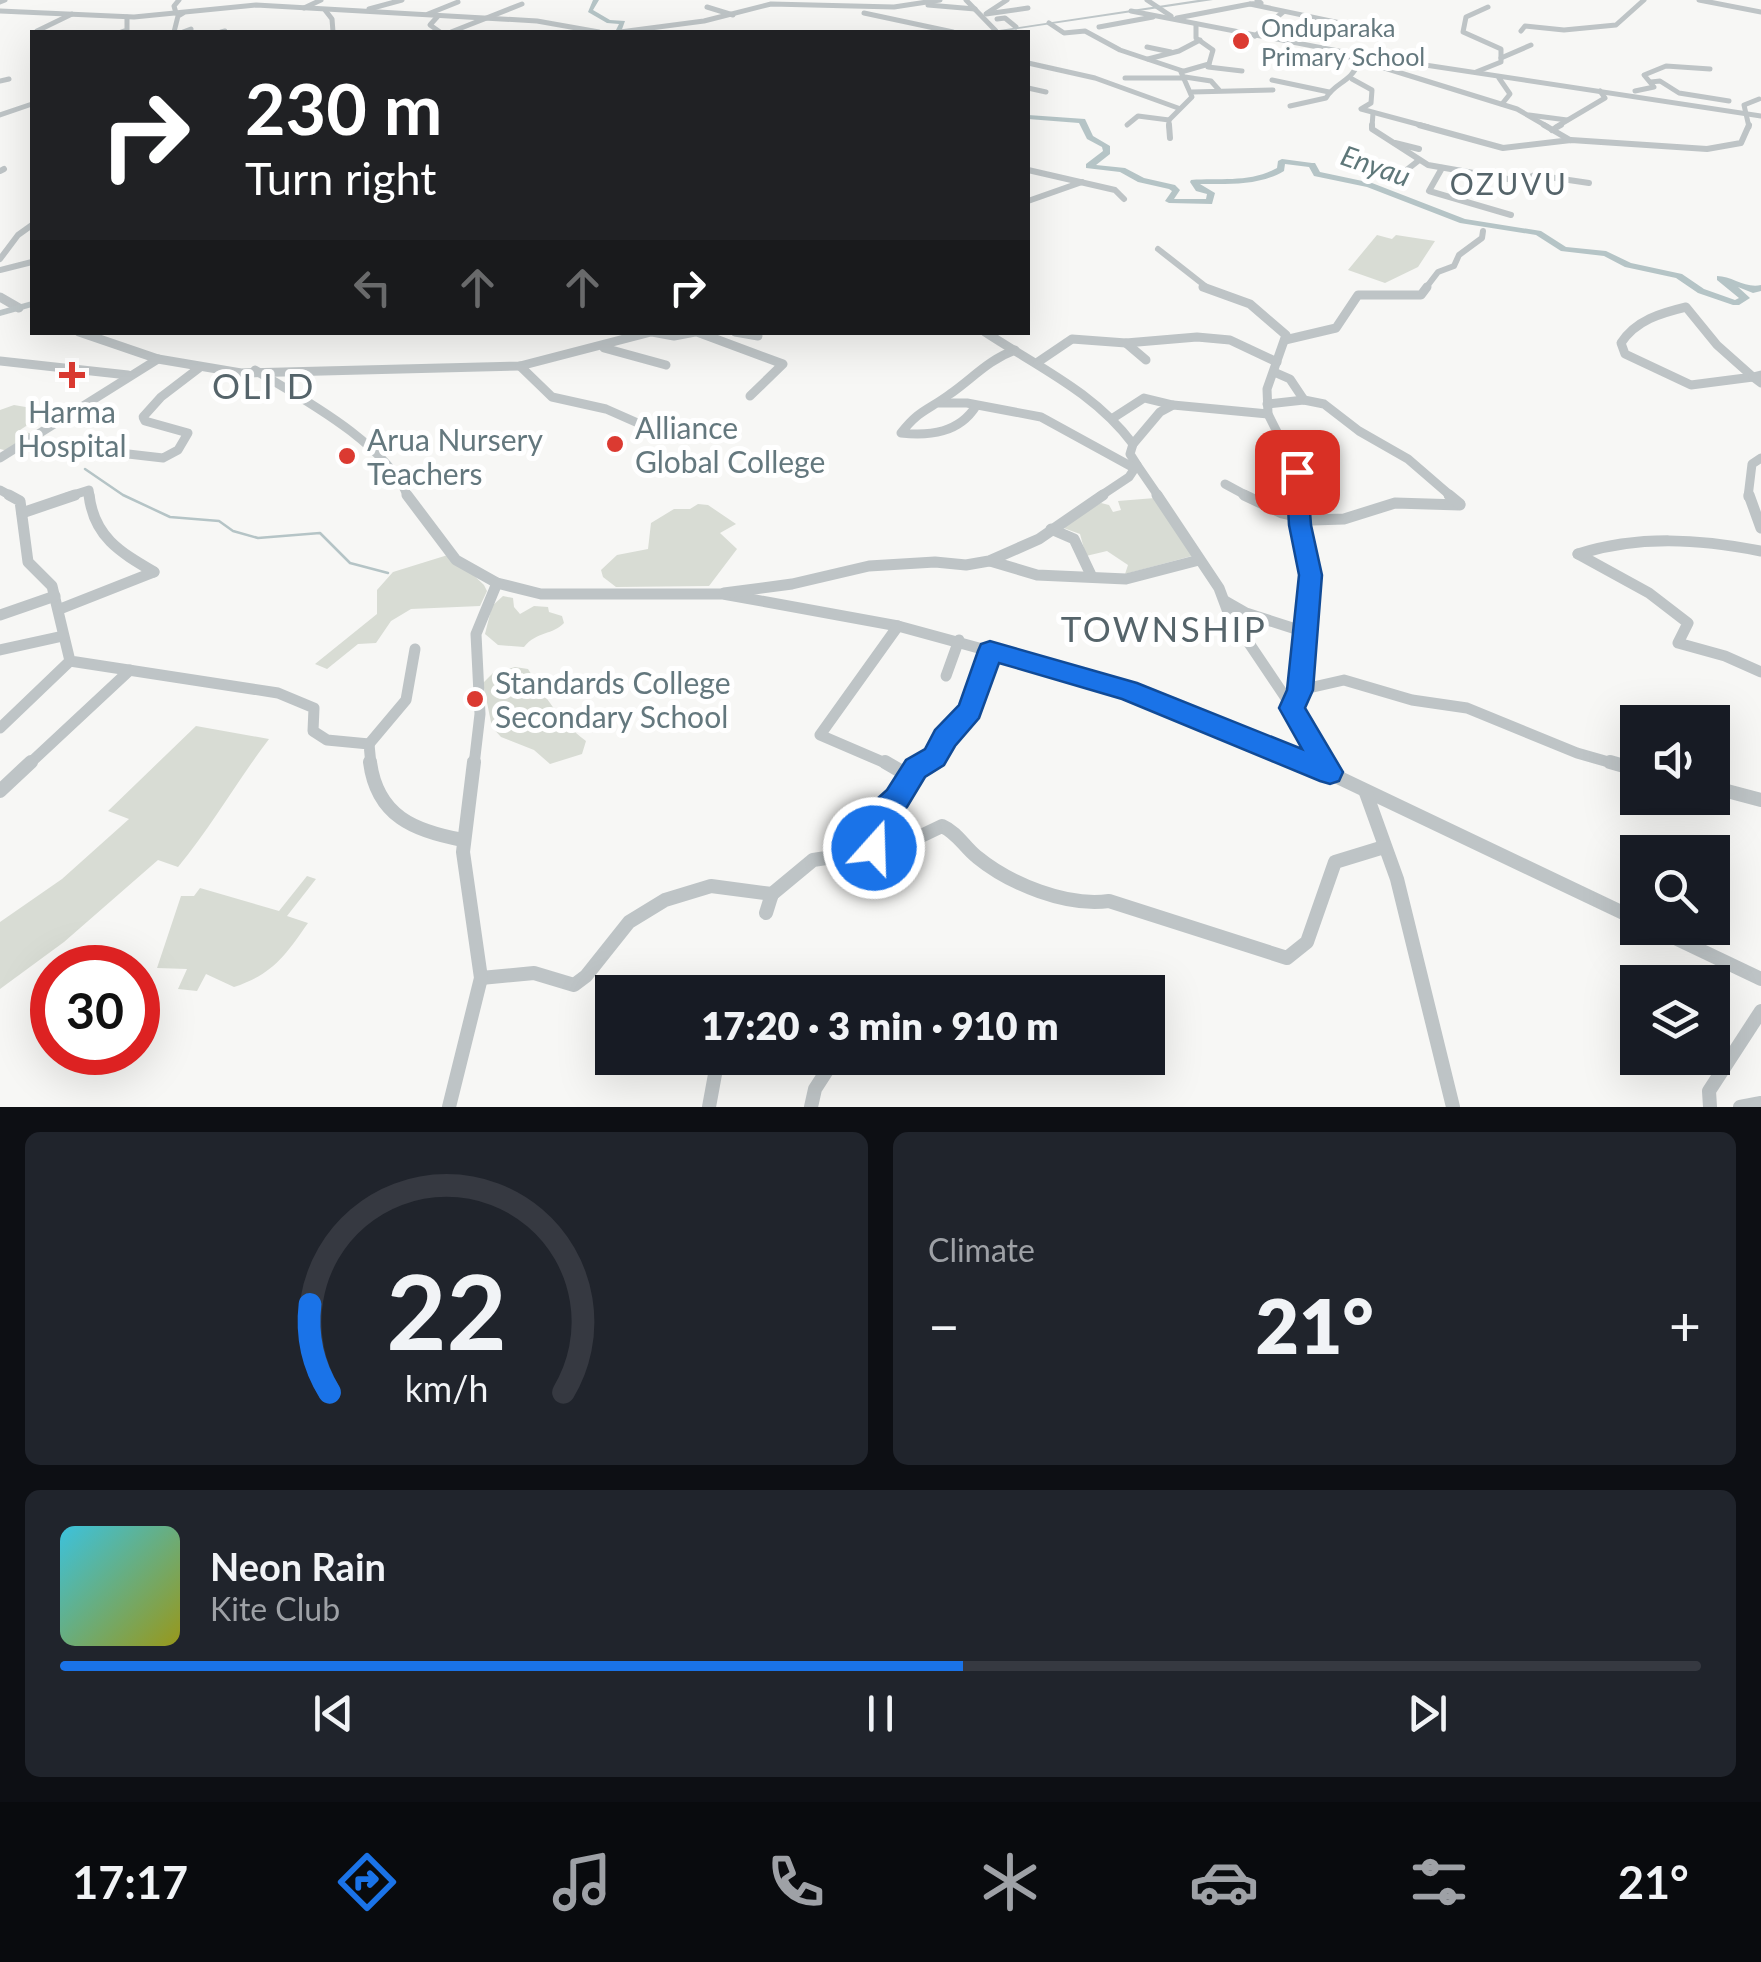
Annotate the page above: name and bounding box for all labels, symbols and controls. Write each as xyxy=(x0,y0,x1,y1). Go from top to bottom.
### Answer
place label: Onduparaka Primary School xyxy=(1261,12,1425,71)
marker: Onduparaka Primary School xyxy=(1230,30,1252,52)
text: 230 m xyxy=(245,66,442,150)
icon: right xyxy=(80,70,210,200)
water label: Enyau xyxy=(1337,137,1415,193)
text: Turn right xyxy=(245,151,436,205)
district label: OZUVU xyxy=(1450,165,1568,201)
icon: left xyxy=(345,260,400,315)
icon: ahead xyxy=(450,260,505,315)
icon: ahead xyxy=(555,260,610,315)
icon: right xyxy=(660,260,715,315)
marker: Harma Hospital xyxy=(59,362,85,388)
district label: OLI D xyxy=(212,364,316,406)
place label: Harma Hospital xyxy=(17,393,127,463)
place label: Alliance Global College xyxy=(635,409,825,479)
place label: Arua Nursery Teachers xyxy=(367,421,543,491)
pin xyxy=(1255,430,1340,515)
marker: Alliance Global College xyxy=(604,433,626,455)
marker: Arua Nursery Teachers xyxy=(336,445,358,467)
icon: arrive xyxy=(1270,445,1325,500)
district label: TOWNSHIP xyxy=(1061,607,1267,649)
place label: Standards College Secondary School xyxy=(495,664,730,734)
marker: Standards College Secondary School xyxy=(464,688,486,710)
map controls xyxy=(1620,705,1730,1075)
button: sound xyxy=(1620,705,1730,815)
position arrow xyxy=(822,796,926,900)
button: search xyxy=(1620,835,1730,945)
speed limit sign: 30 xyxy=(30,945,160,1075)
button: layers xyxy=(1620,965,1730,1075)
text: 17:20 · 3 min · 910 m xyxy=(701,1002,1059,1048)
text: Climate xyxy=(928,1230,1035,1269)
text: 22 xyxy=(386,1247,507,1372)
text: 21° xyxy=(1255,1280,1374,1370)
text: − xyxy=(928,1292,960,1358)
text: + xyxy=(1669,1292,1701,1358)
text: km/h xyxy=(405,1367,488,1410)
text: Neon Rain xyxy=(210,1543,386,1589)
text: Kite Club xyxy=(210,1589,340,1628)
icon: previous xyxy=(306,1686,361,1741)
icon: pause xyxy=(853,1686,908,1741)
icon: next xyxy=(1400,1686,1455,1741)
icon: directions xyxy=(332,1847,402,1917)
icon: music xyxy=(547,1847,617,1917)
icon: phone xyxy=(761,1847,831,1917)
icon: climate xyxy=(975,1847,1045,1917)
icon: car xyxy=(1189,1847,1259,1917)
icon: filters xyxy=(1404,1847,1474,1917)
text: 17:17 xyxy=(72,1855,188,1909)
text: 21° xyxy=(1618,1855,1689,1909)

